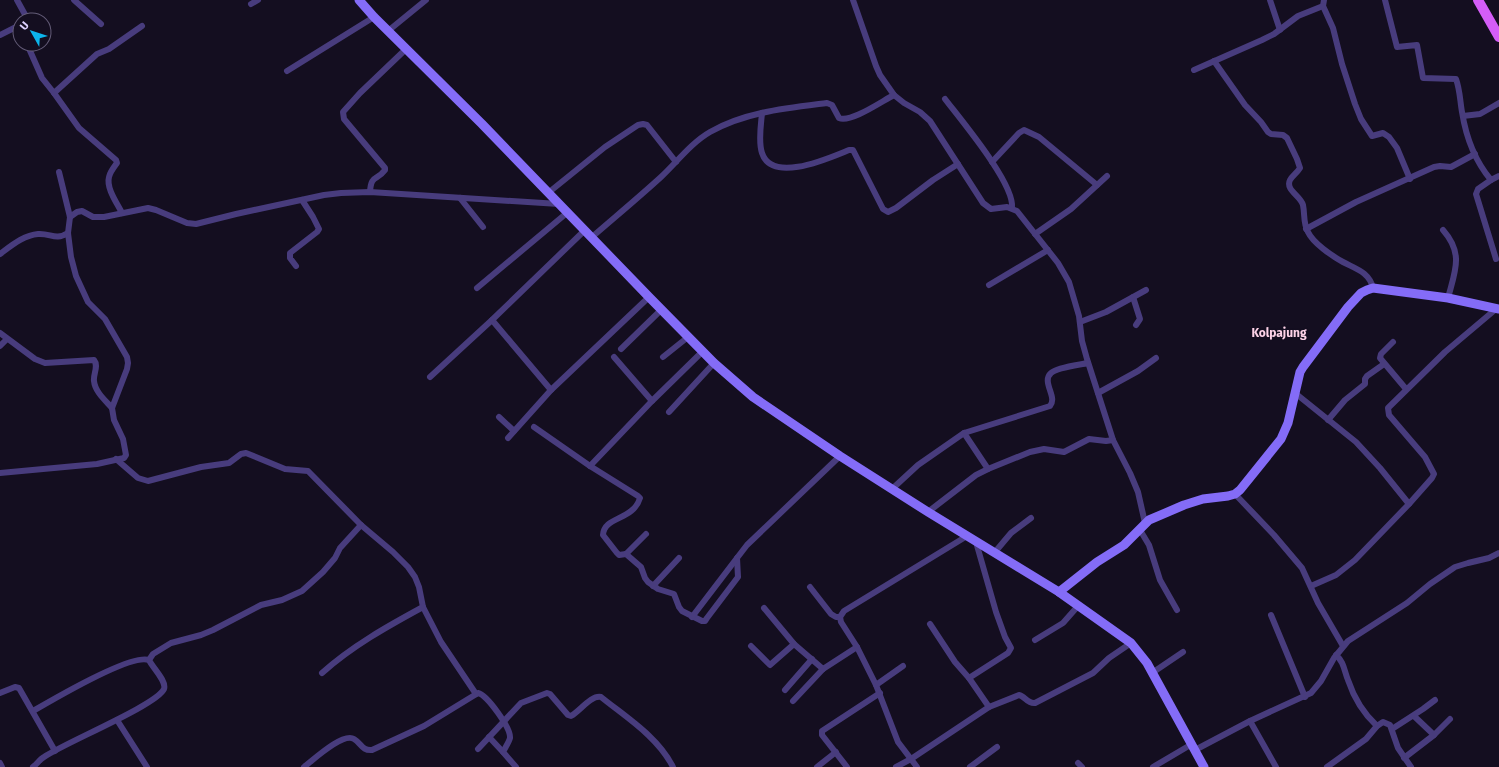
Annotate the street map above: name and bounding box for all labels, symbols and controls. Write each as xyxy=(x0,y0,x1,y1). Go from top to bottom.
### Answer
north arrow xyxy=(12,12,52,52)
text: U xyxy=(17,19,32,33)
district label: Kolpajung xyxy=(1251,326,1307,340)

